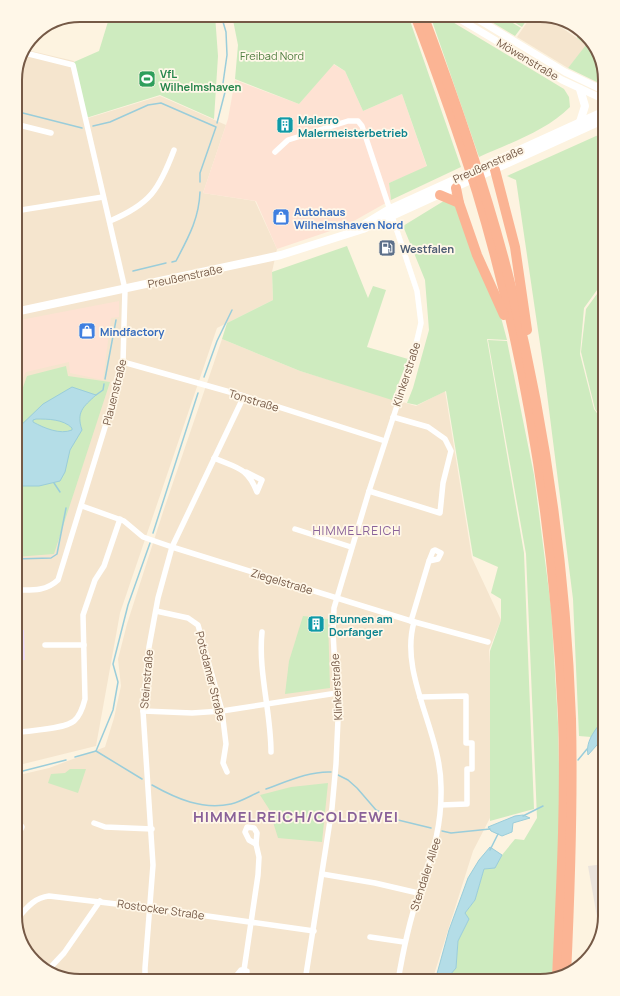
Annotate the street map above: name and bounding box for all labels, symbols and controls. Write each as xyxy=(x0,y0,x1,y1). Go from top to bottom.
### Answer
street label: Möwenstraße xyxy=(494,35,562,84)
park label: Freibad Nord xyxy=(240,48,304,63)
place label: VfL Wilhelmshaven xyxy=(160,66,241,94)
sports icon: VfL Wilhelmshaven xyxy=(137,69,157,89)
place label: Malerro Malermeisterbetrieb xyxy=(298,112,408,140)
building icon: Malerro Malermeisterbetrieb xyxy=(275,115,295,135)
street label: Preußenstraße xyxy=(450,141,526,186)
place label: Autohaus Wilhelmshaven Nord xyxy=(294,204,403,232)
shop icon: Autohaus Wilhelmshaven Nord xyxy=(271,207,291,227)
fuel station icon: Westfalen xyxy=(377,238,397,258)
place label: Westfalen xyxy=(400,241,454,256)
street label: Preußenstraße xyxy=(146,261,224,291)
shop icon: Mindfactory xyxy=(77,321,97,341)
place label: Mindfactory xyxy=(100,324,165,339)
street label: Klinkerstraße xyxy=(389,339,424,408)
street label: Plauenstraße xyxy=(99,357,130,427)
street label: Tonstraße xyxy=(227,385,281,415)
district label: HIMMELREICH xyxy=(312,522,402,539)
street label: Ziegelstraße xyxy=(249,564,315,598)
place label: Brunnen am Dorfanger xyxy=(329,611,393,639)
building icon: Brunnen am Dorfanger xyxy=(306,614,326,634)
street label: Potsdamer Straße xyxy=(193,630,230,723)
street label: Steinstraße xyxy=(136,648,156,709)
street label: Klinkerstraße xyxy=(327,653,345,721)
district label: HIMMELREICH/COLDEWEI xyxy=(193,806,399,827)
street label: Stendaler Allee xyxy=(406,835,444,913)
street label: Rostocker Straße xyxy=(116,895,206,923)

